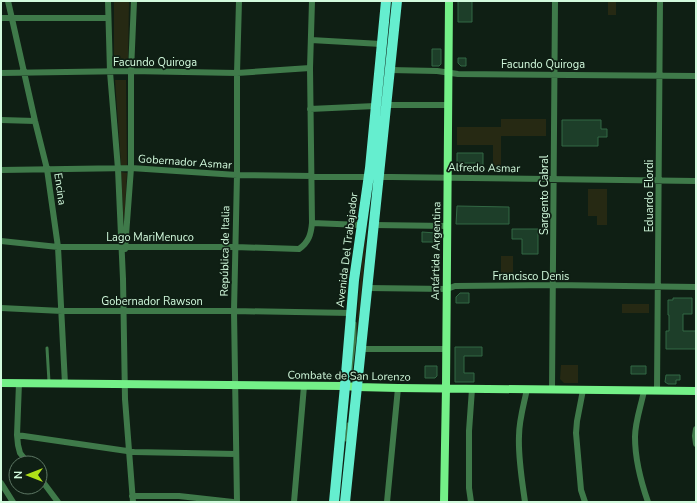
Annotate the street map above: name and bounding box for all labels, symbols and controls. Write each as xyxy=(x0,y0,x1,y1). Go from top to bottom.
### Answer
street label: Facundo Quiroga xyxy=(113,55,197,70)
street label: Facundo Quiroga xyxy=(501,57,585,72)
street label: Gobernador Asmar xyxy=(138,151,233,173)
street label: Sargento Cabral xyxy=(537,154,552,235)
street label: Alfredo Asmar xyxy=(448,160,520,176)
street label: Eduardo Elordi xyxy=(642,160,657,232)
street label: Encina xyxy=(50,172,70,206)
street label: Avenida Del Trabajador xyxy=(333,192,362,308)
street label: Antártida Argentina xyxy=(428,201,444,300)
street label: República de Italia xyxy=(217,205,233,297)
street label: Lago MariMenuco xyxy=(106,230,194,245)
street label: Francisco Denis xyxy=(493,269,569,284)
street label: Gobernador Rawson xyxy=(101,294,203,309)
street label: Combate de San Lorenzo xyxy=(287,367,411,385)
north arrow xyxy=(8,455,48,495)
text: N xyxy=(11,471,26,479)

